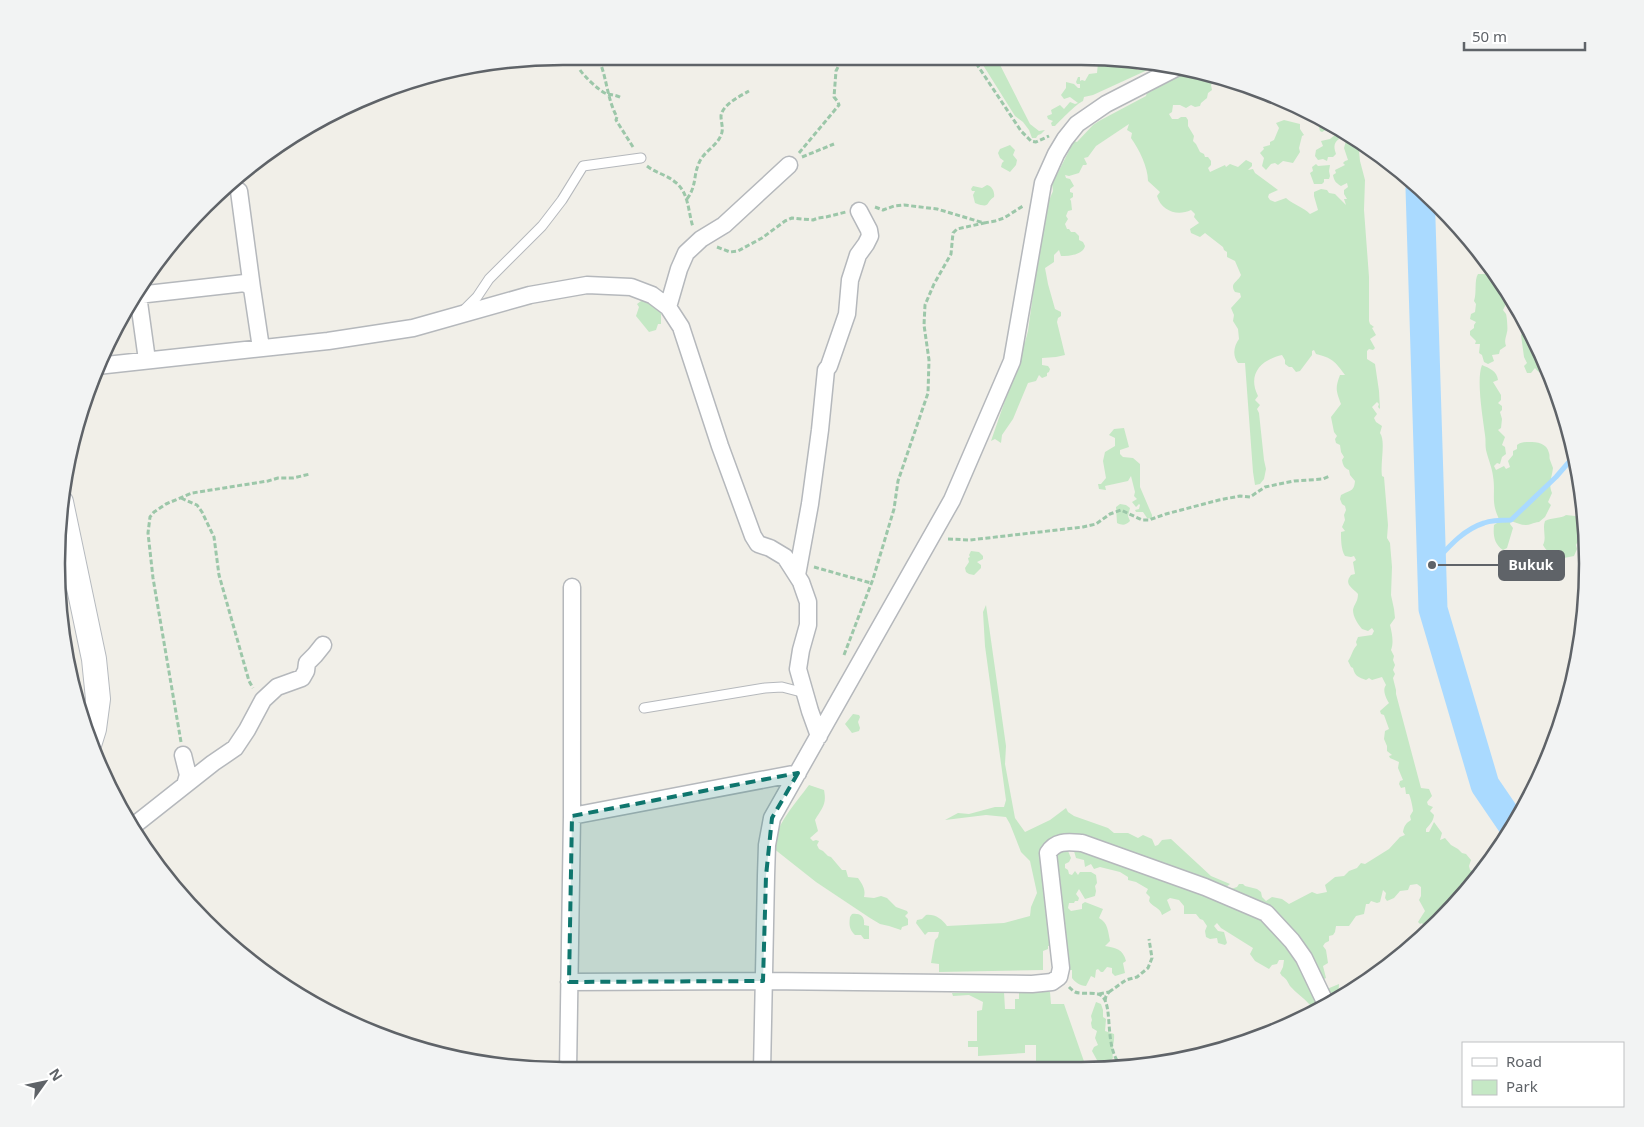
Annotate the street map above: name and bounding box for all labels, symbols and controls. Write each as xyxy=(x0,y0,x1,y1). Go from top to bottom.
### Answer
scale bar xyxy=(1464,20,1585,52)
text: 50 m xyxy=(1472,26,1507,46)
callout: Bukuk xyxy=(1499,551,1564,580)
text: Bukuk xyxy=(1509,555,1554,574)
legend xyxy=(1462,1042,1624,1107)
text: Road xyxy=(1506,1051,1542,1071)
north arrow xyxy=(20,1057,70,1107)
text: N xyxy=(45,1065,67,1085)
text: Park xyxy=(1506,1076,1538,1096)

